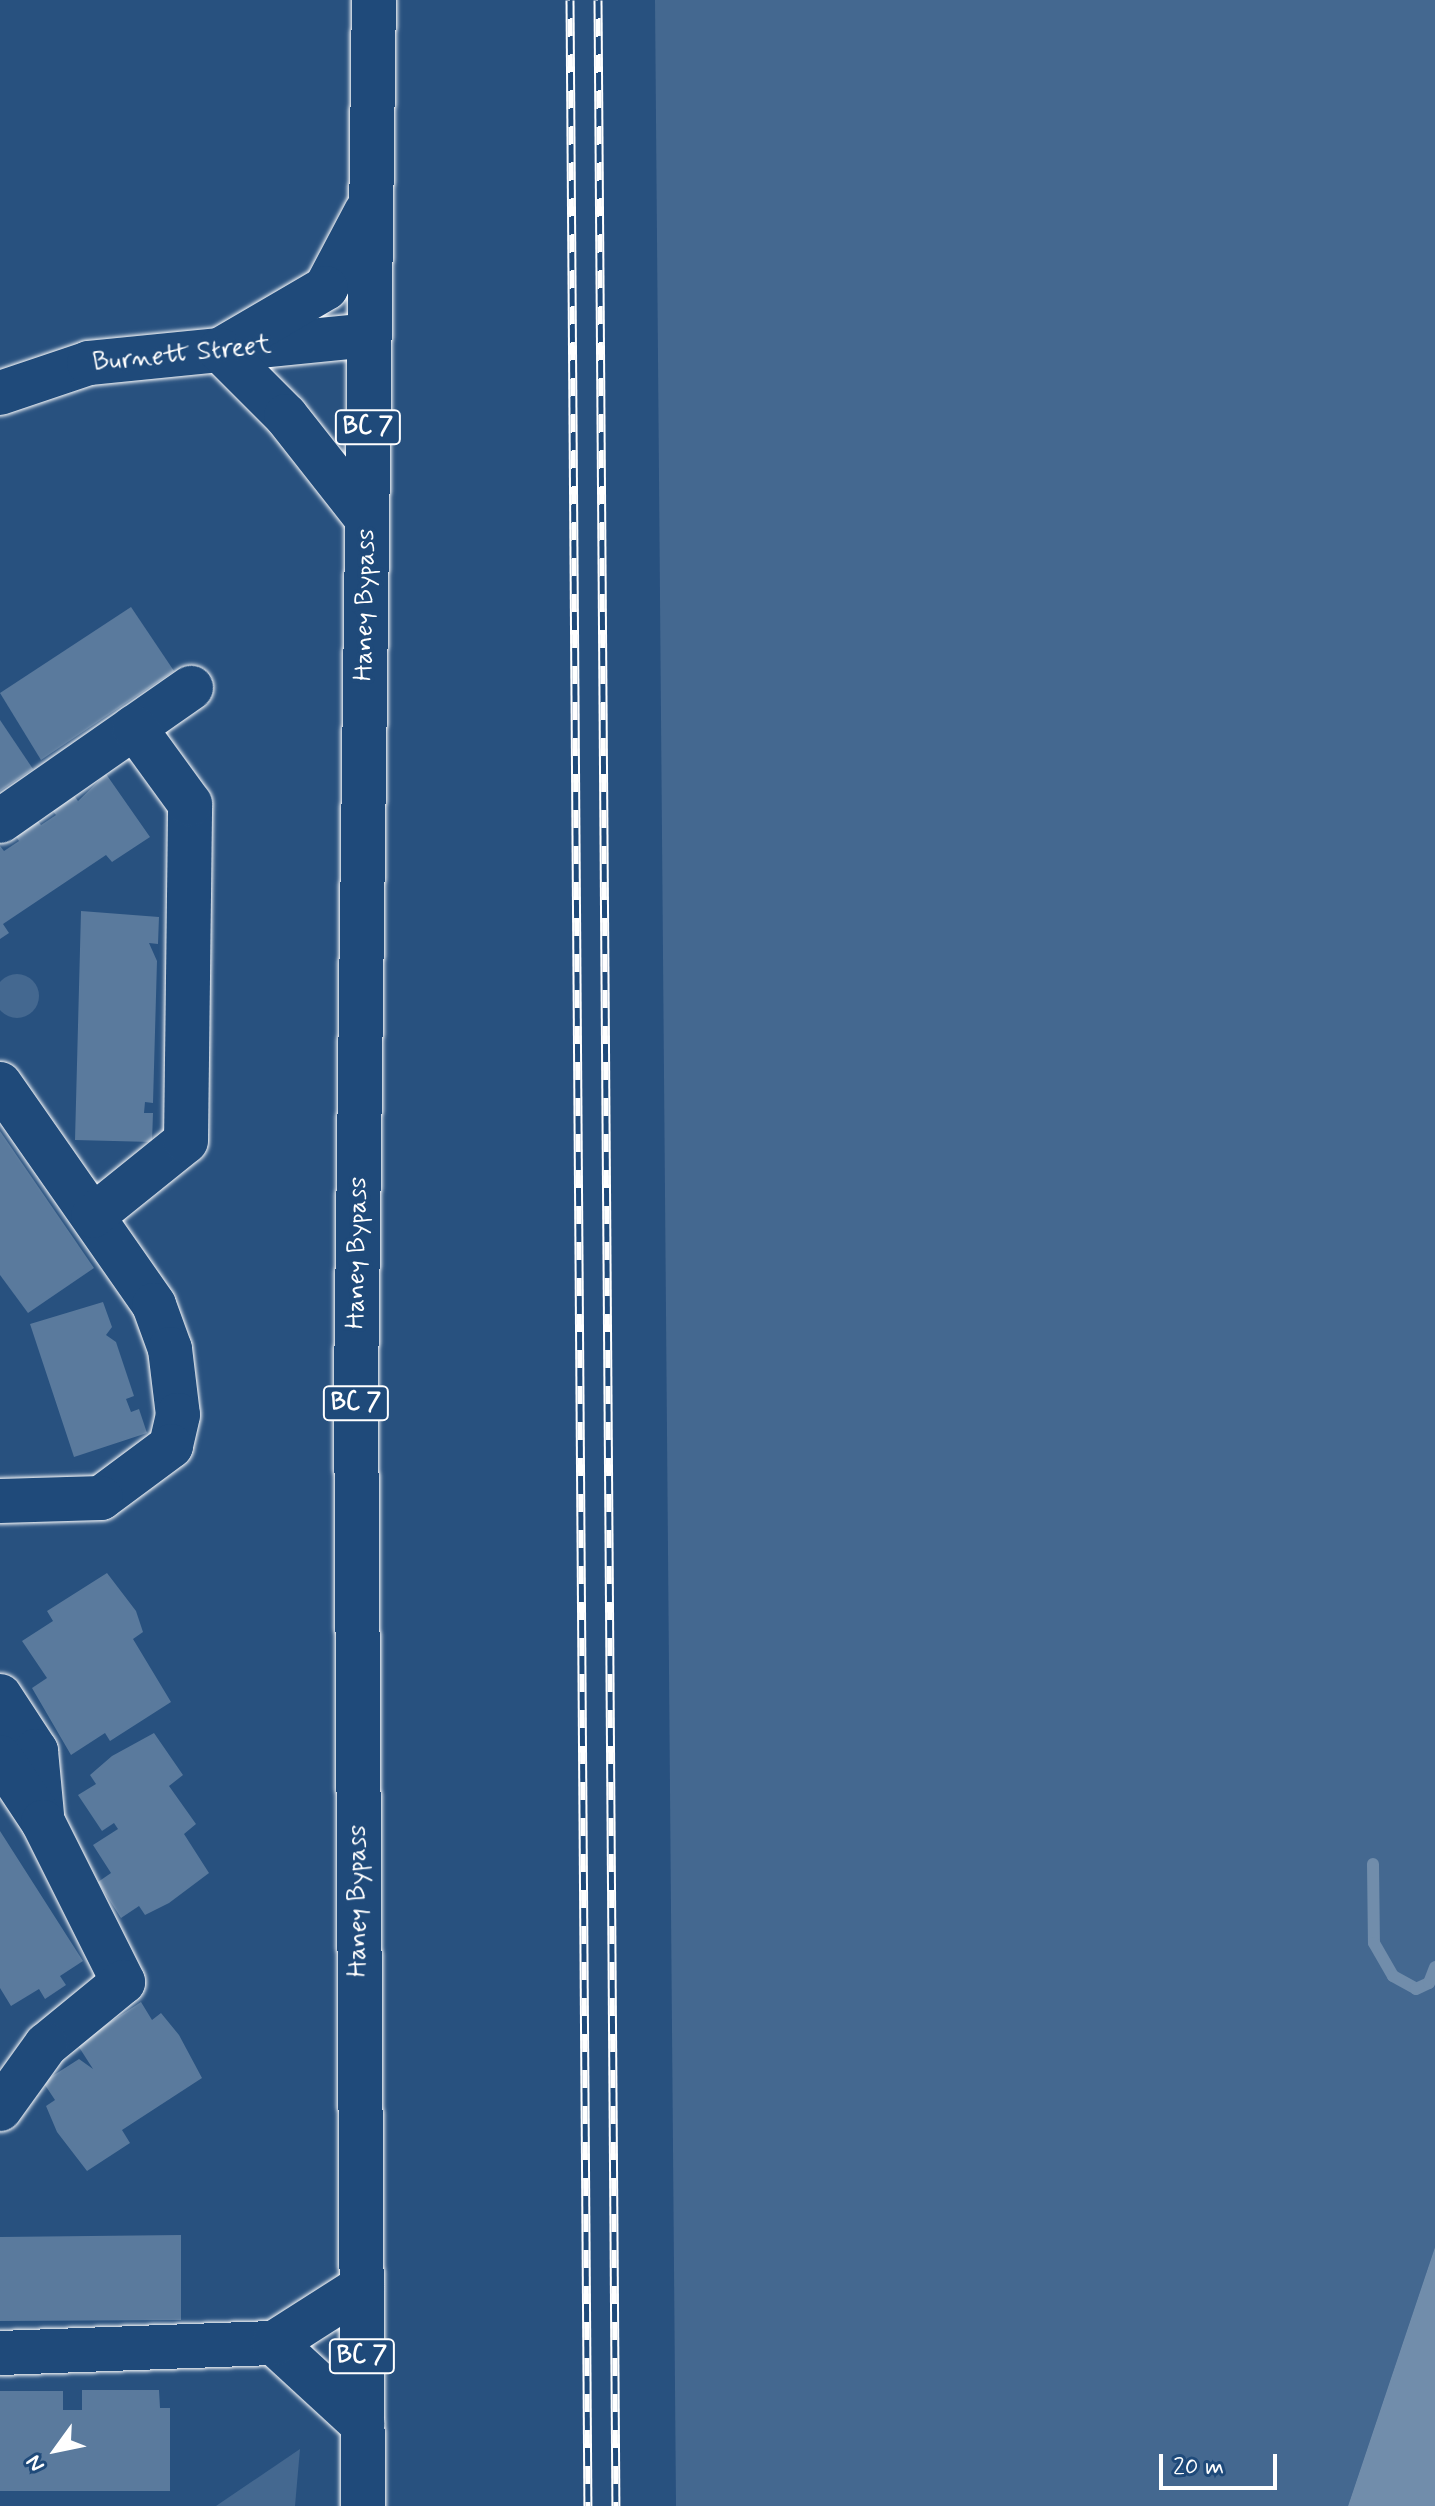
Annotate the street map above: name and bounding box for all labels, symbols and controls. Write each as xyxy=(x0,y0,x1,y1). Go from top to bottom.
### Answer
street label: Burnett Street xyxy=(91,330,273,380)
road number: BC 7 xyxy=(334,407,402,447)
street label: Haney Bypass xyxy=(349,529,383,681)
street label: Haney Bypass xyxy=(341,1177,375,1329)
road number: BC 7 xyxy=(322,1383,390,1423)
street label: Haney Bypass xyxy=(343,1825,375,1977)
road number: BC 7 xyxy=(328,2336,396,2376)
north arrow xyxy=(16,2410,96,2490)
scale bar xyxy=(1163,2438,1281,2488)
text: N xyxy=(20,2449,52,2477)
text: 20 m xyxy=(1173,2452,1224,2483)

